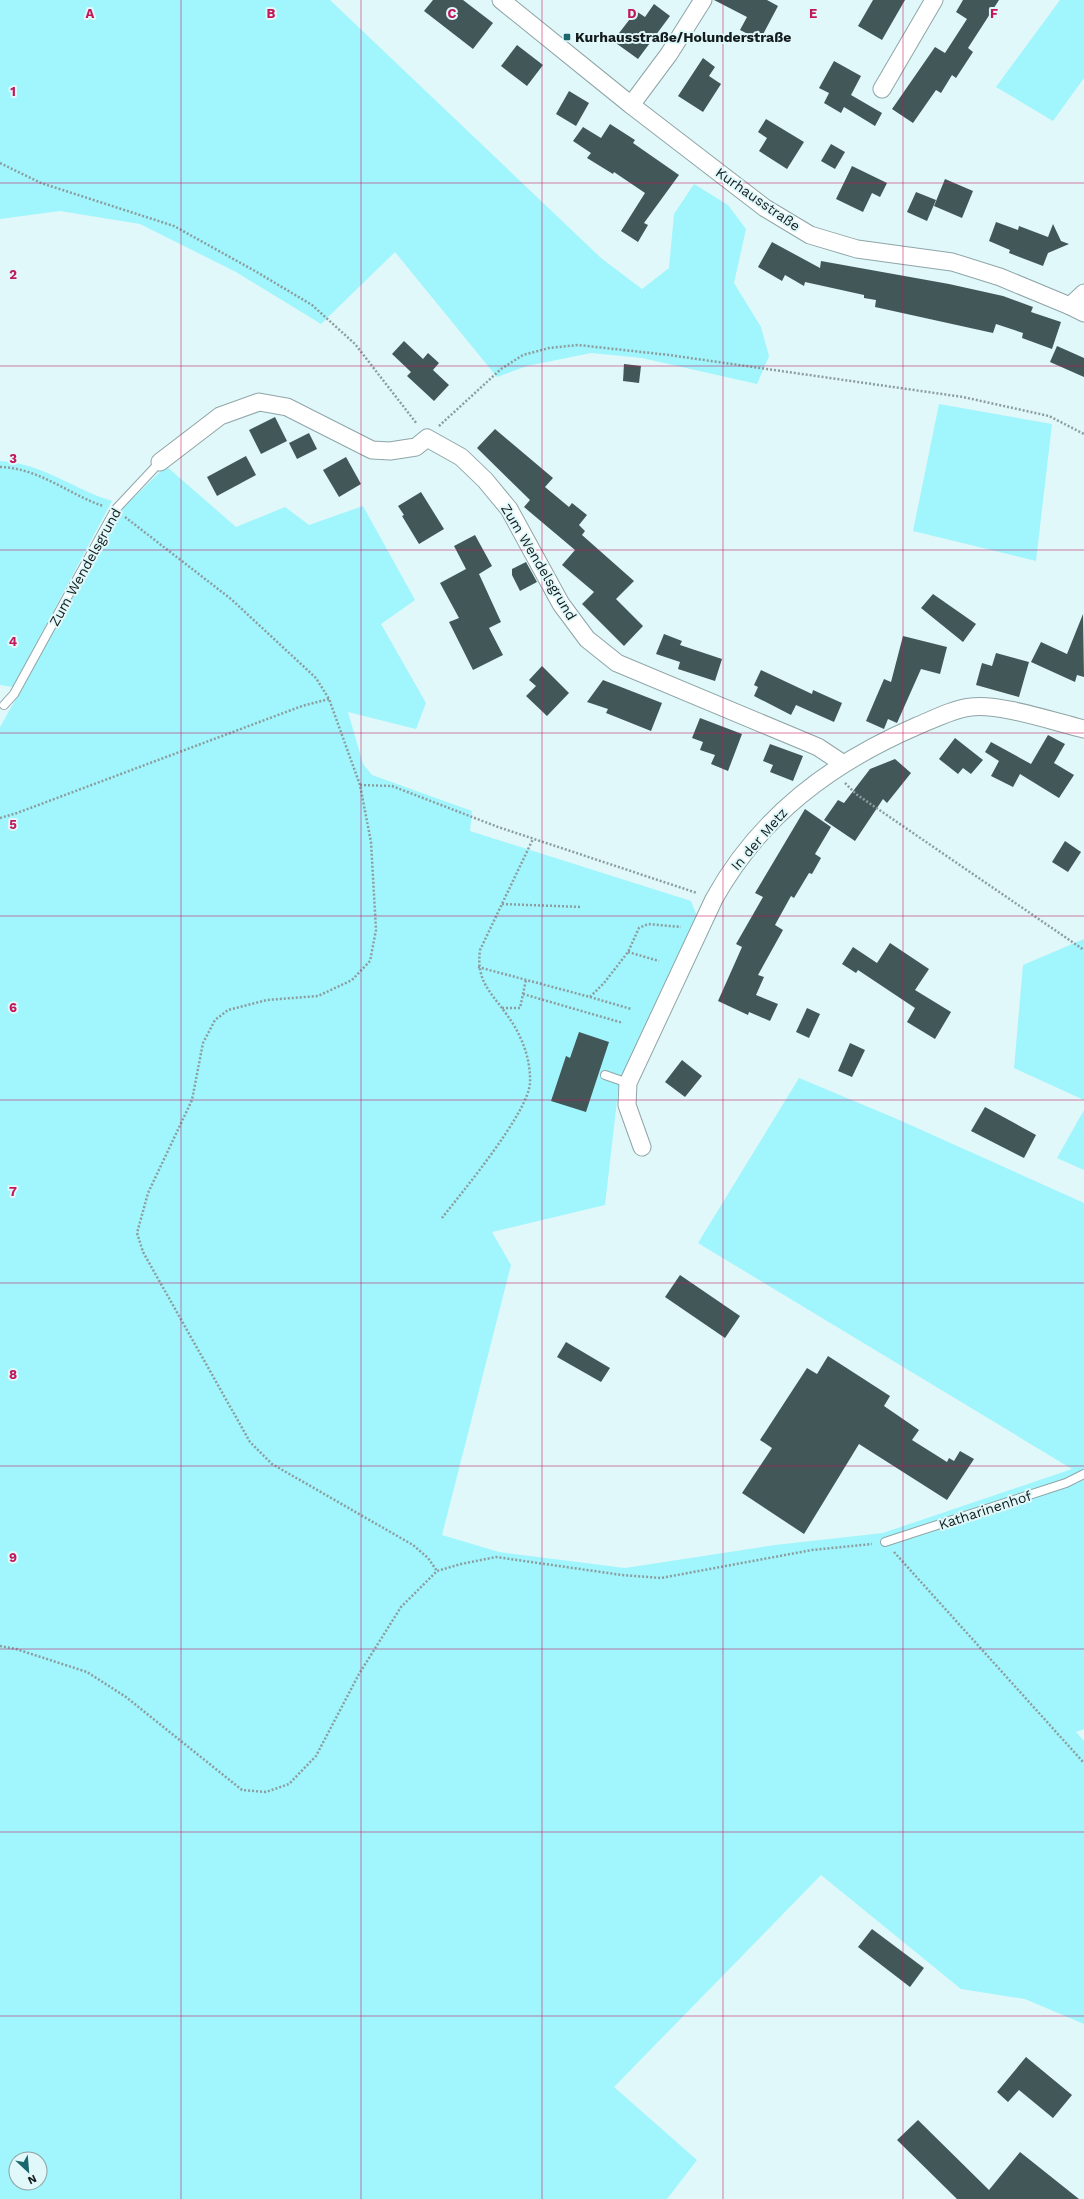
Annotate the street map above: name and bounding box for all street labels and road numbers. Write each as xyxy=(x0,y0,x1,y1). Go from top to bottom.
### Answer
street label: Kurhausstraße xyxy=(713,164,803,234)
street label: Zum Wendelsgrund xyxy=(498,501,580,623)
street label: Zum Wendelsgrund xyxy=(46,505,124,629)
street label: In der Metz xyxy=(728,804,790,874)
street label: Katharinenhof xyxy=(937,1487,1034,1533)

